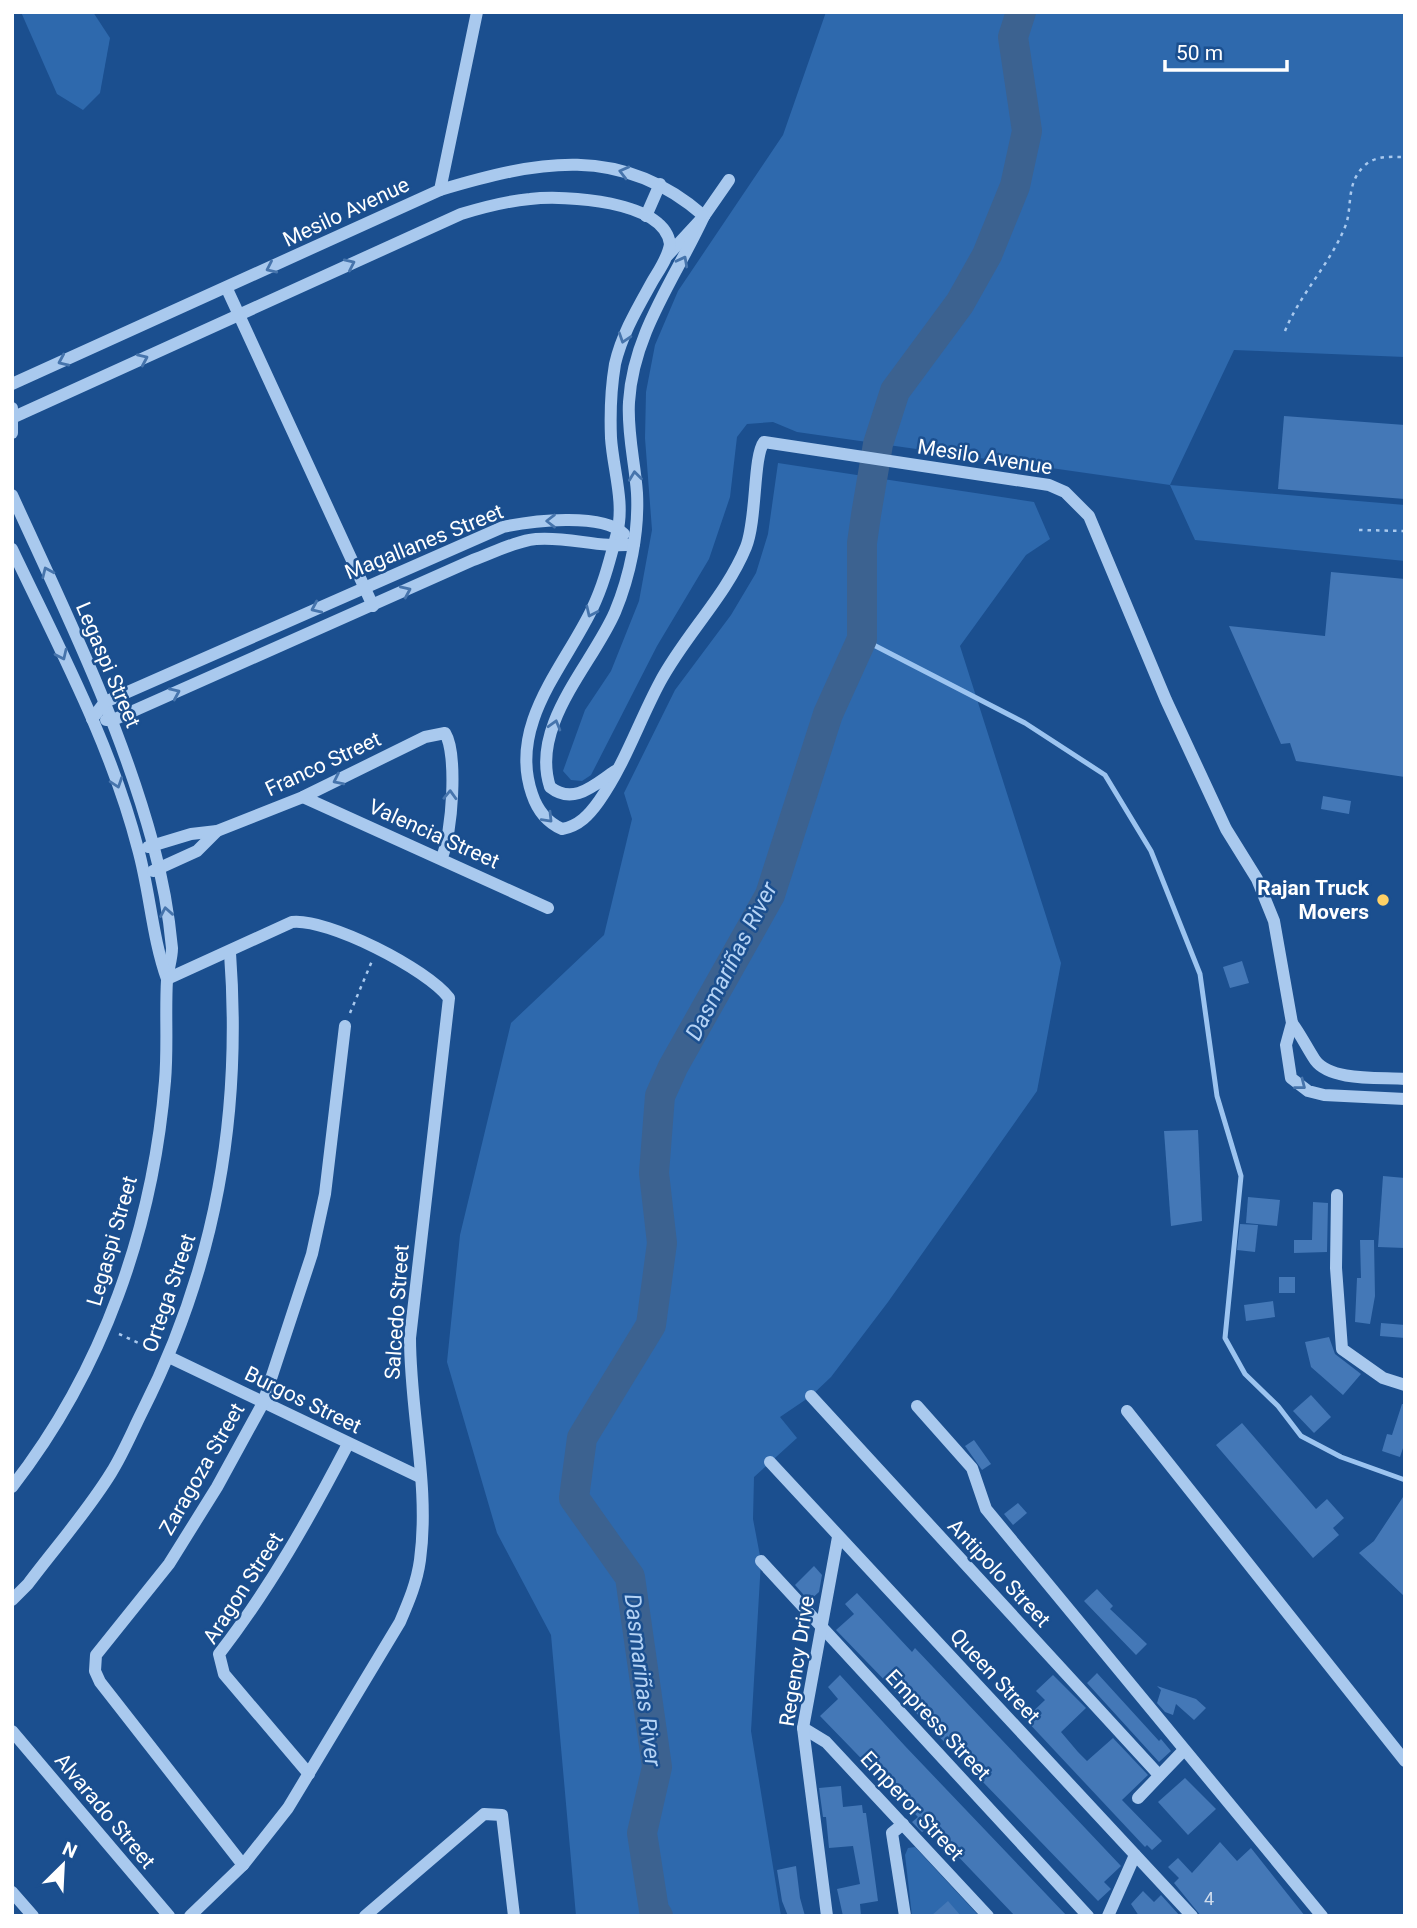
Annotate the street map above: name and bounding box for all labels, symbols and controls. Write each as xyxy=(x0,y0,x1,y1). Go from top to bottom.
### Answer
scale bar xyxy=(1165,28,1288,72)
text: 50 m xyxy=(1176,41,1223,65)
one-way arrow xyxy=(618,166,630,180)
street label: Mesilo Avenue xyxy=(279,172,413,252)
one-way arrow xyxy=(675,255,688,268)
one-way arrow xyxy=(343,259,356,273)
one-way arrow xyxy=(266,260,278,274)
one-way arrow xyxy=(617,332,632,344)
one-way arrow xyxy=(58,353,71,367)
one-way arrow xyxy=(136,353,148,367)
street label: Mesilo Avenue xyxy=(916,434,1054,480)
one-way arrow xyxy=(627,470,642,482)
street label: Magallanes Street xyxy=(341,499,507,585)
one-way arrow xyxy=(545,513,556,528)
one-way arrow xyxy=(41,567,55,580)
one-way arrow xyxy=(399,585,411,599)
street label: Legaspi Street xyxy=(71,599,145,731)
one-way arrow xyxy=(311,600,323,614)
one-way arrow xyxy=(585,605,599,617)
one-way arrow xyxy=(54,648,68,660)
one-way arrow xyxy=(168,687,181,701)
one-way arrow xyxy=(546,719,561,731)
street label: Franco Street xyxy=(261,727,385,801)
one-way arrow xyxy=(333,771,345,785)
one-way arrow xyxy=(109,776,123,788)
one-way arrow xyxy=(443,789,458,800)
street label: Valencia Street xyxy=(365,795,503,874)
one-way arrow xyxy=(539,809,552,822)
water label: Dasmariñas River xyxy=(680,876,784,1045)
place label: Rajan Truck Movers xyxy=(1257,876,1370,924)
marker: Rajan Truck Movers xyxy=(1375,892,1391,908)
one-way arrow xyxy=(159,906,174,918)
one-way arrow xyxy=(1293,1076,1306,1089)
street label: Legaspi Street xyxy=(82,1173,142,1309)
street label: Ortega Street xyxy=(137,1230,201,1355)
street label: Salcedo Street xyxy=(380,1243,414,1380)
street label: Burgos Street xyxy=(241,1361,365,1439)
street label: Zaragoza Street xyxy=(155,1399,250,1539)
street label: Antipolo Street xyxy=(943,1514,1055,1632)
street label: Aragon Street xyxy=(198,1528,288,1648)
water label: Dasmariñas River xyxy=(619,1592,667,1769)
street label: Regency Drive xyxy=(775,1594,819,1728)
street label: Queen Street xyxy=(945,1624,1045,1728)
street label: Empress Street xyxy=(881,1665,995,1785)
street label: Emperor Street xyxy=(856,1747,969,1865)
street label: Alvarado Street xyxy=(50,1749,160,1874)
north arrow xyxy=(28,1830,98,1900)
text: N xyxy=(59,1837,81,1863)
house number: 4 xyxy=(1204,1888,1214,1909)

